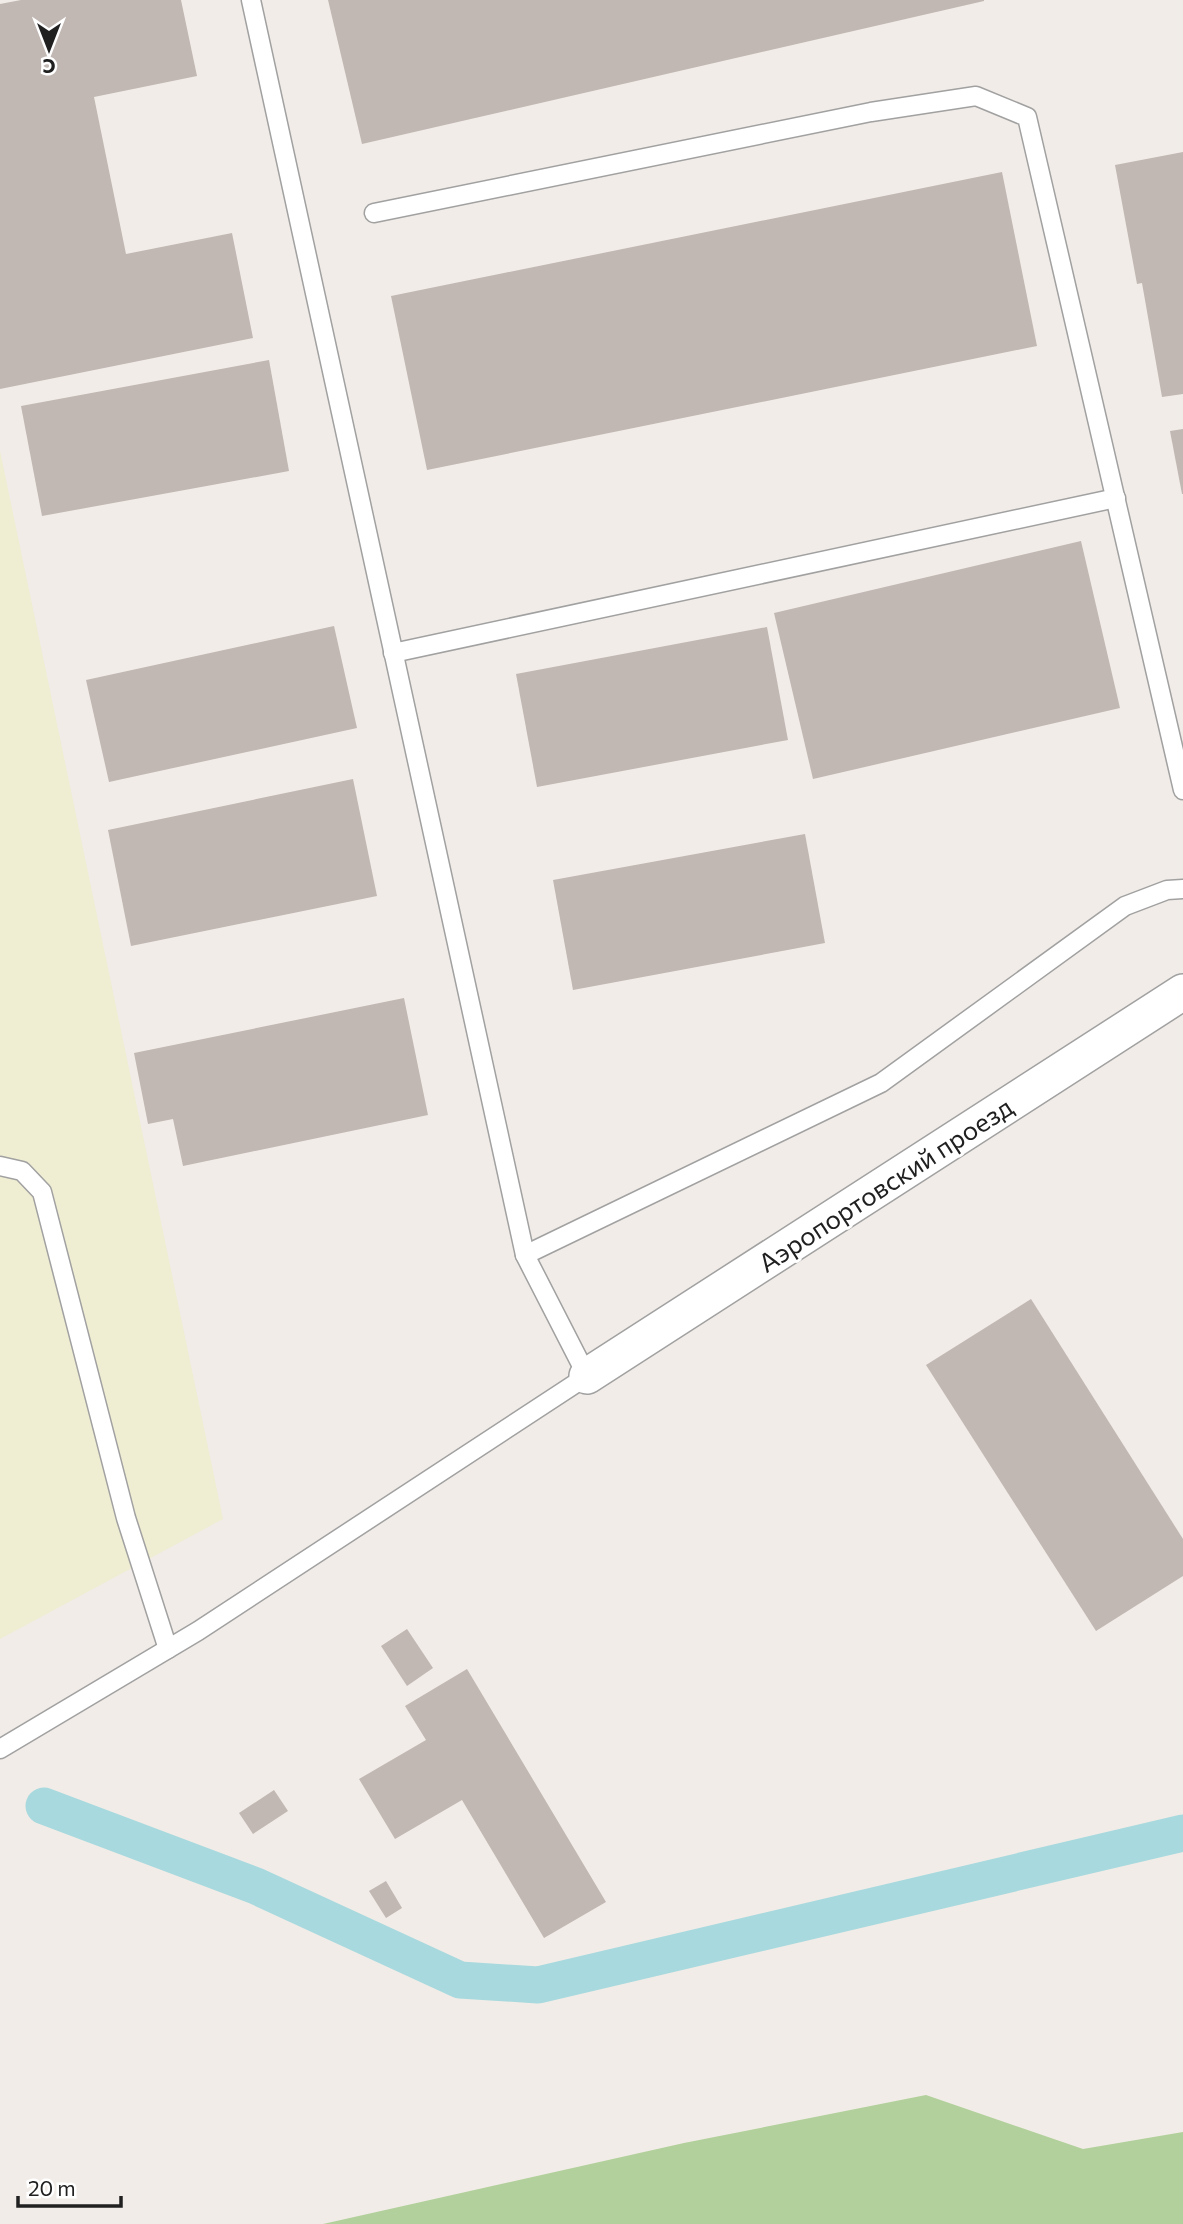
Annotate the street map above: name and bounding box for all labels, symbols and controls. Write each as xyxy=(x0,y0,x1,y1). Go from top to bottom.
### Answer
north arrow xyxy=(14,14,84,84)
text: С xyxy=(43,55,56,78)
street label: Аэропортовский проезд xyxy=(752,1090,1018,1278)
scale bar xyxy=(18,2164,121,2208)
text: 20 m xyxy=(28,2175,76,2200)

